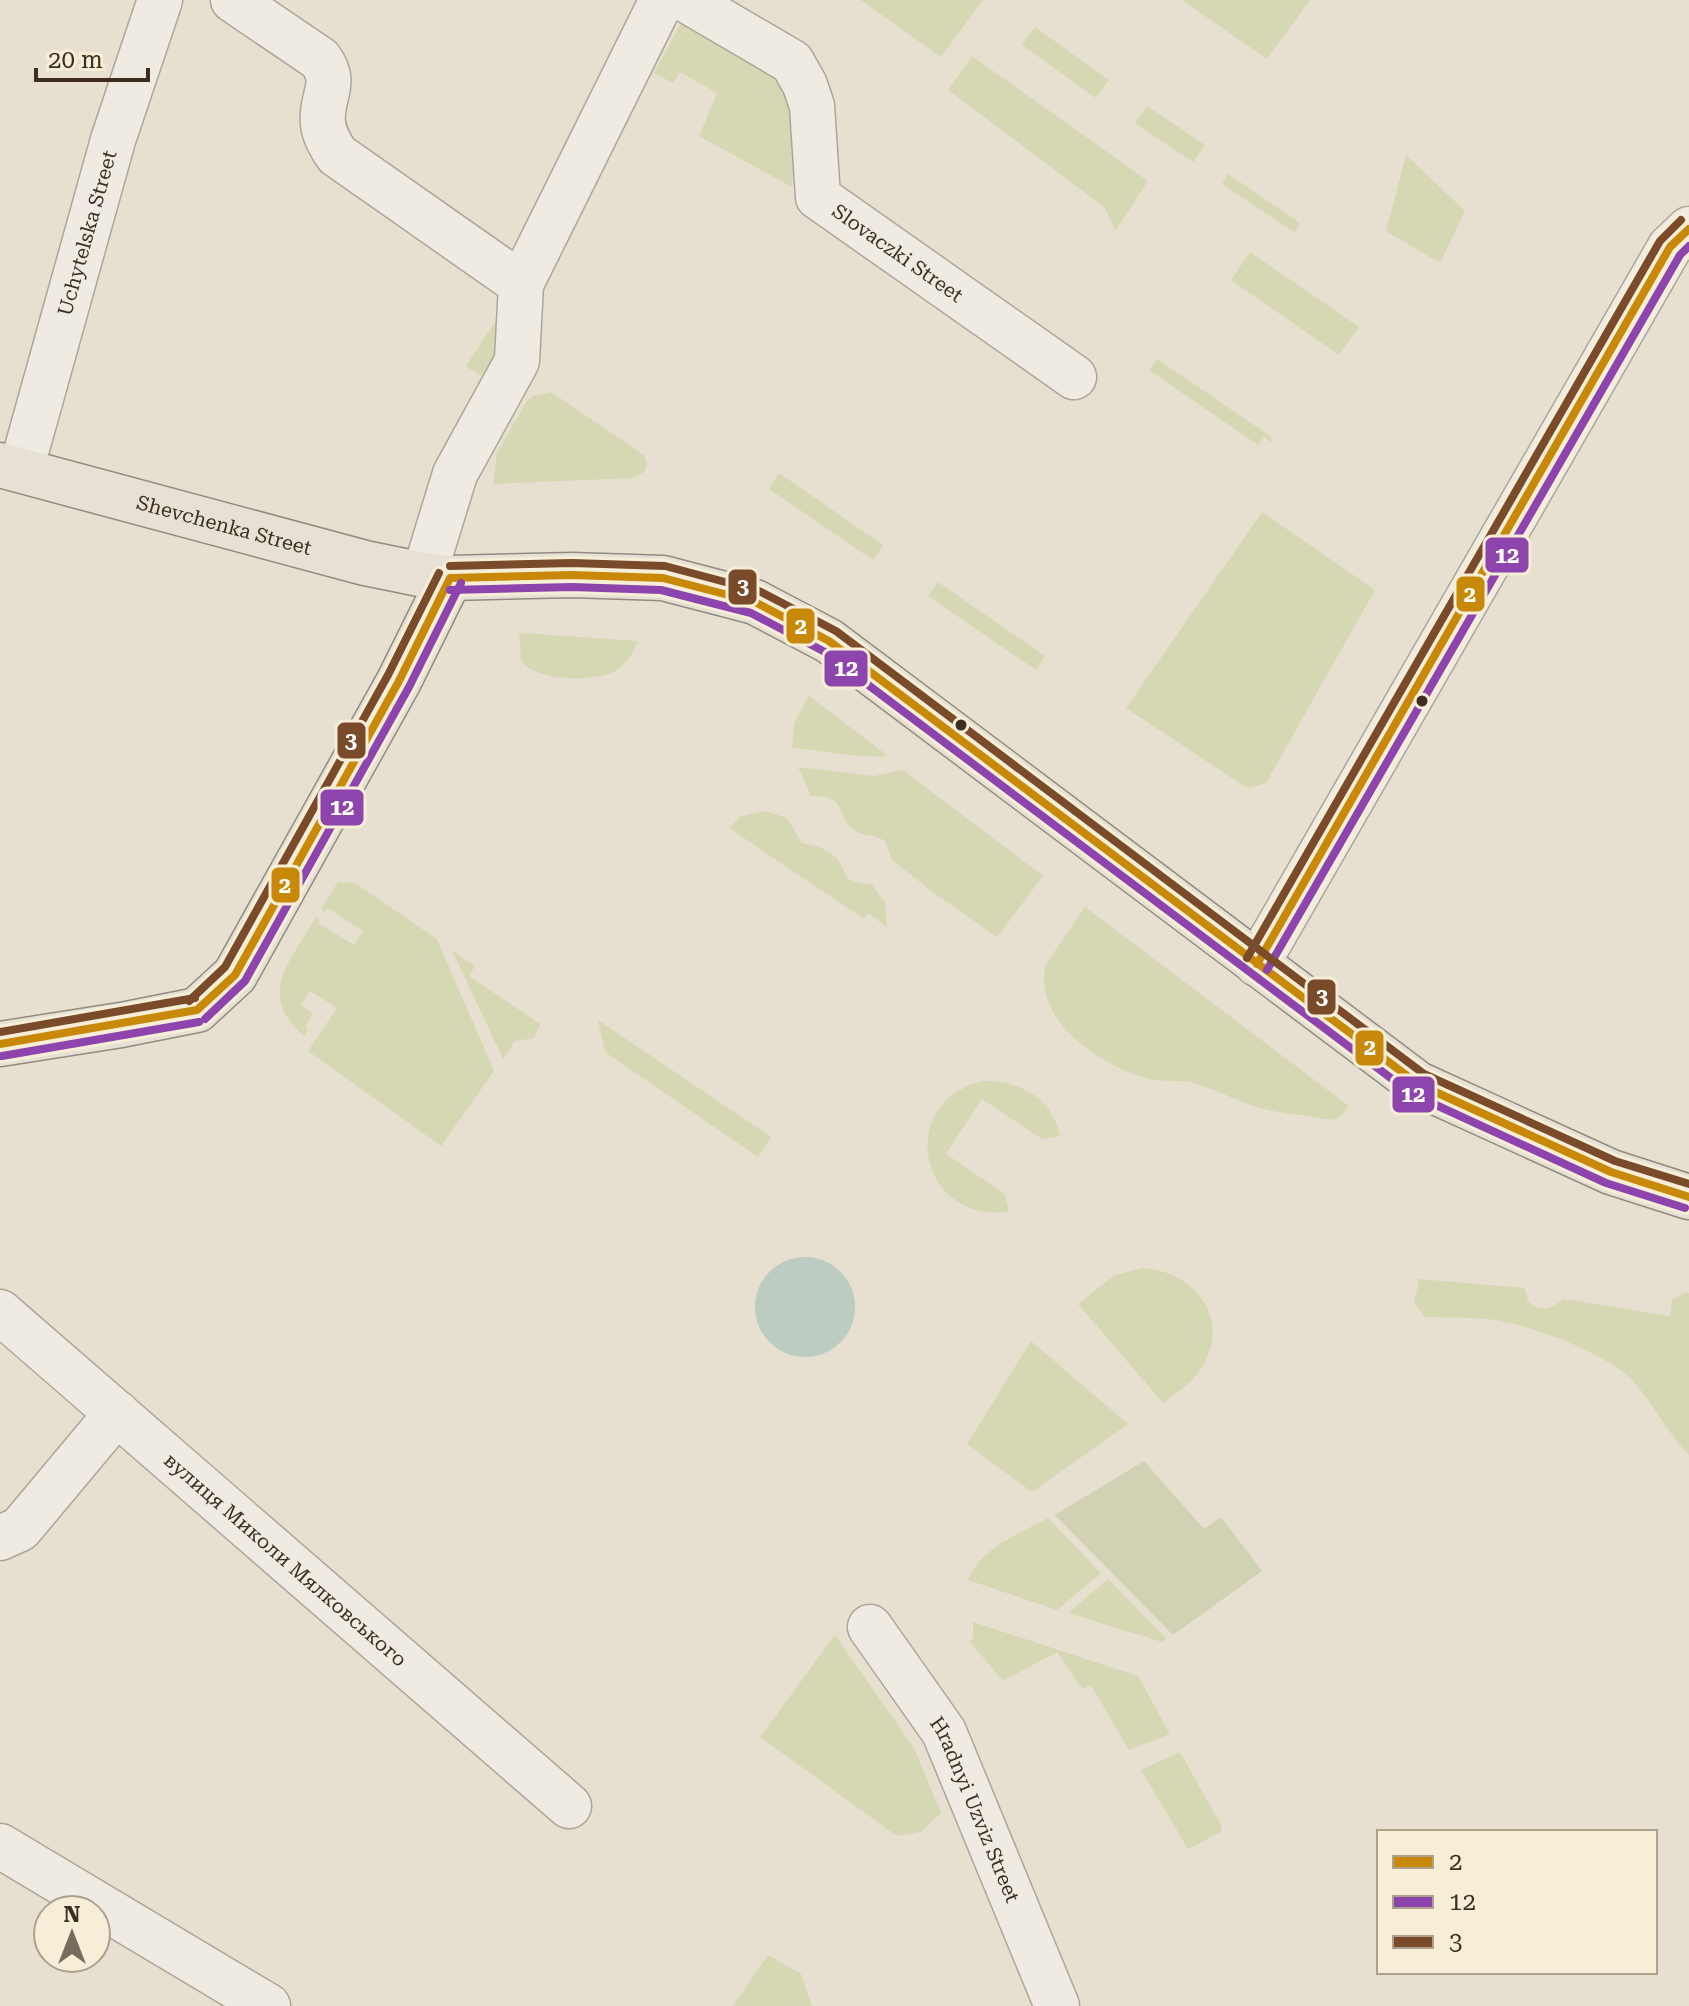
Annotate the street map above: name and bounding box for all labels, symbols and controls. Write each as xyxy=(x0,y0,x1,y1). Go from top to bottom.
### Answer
scale bar xyxy=(36,32,148,82)
text: 20 m xyxy=(48,46,103,74)
street label: Uchytelska Street xyxy=(53,147,122,319)
street label: Slovaczki Street xyxy=(828,199,968,308)
street label: Shevchenka Street xyxy=(134,490,315,560)
line badge: 12 xyxy=(1484,536,1530,574)
text: 12 xyxy=(1495,543,1519,568)
line badge: 3 xyxy=(727,568,758,606)
text: 3 xyxy=(737,574,749,599)
line badge: 2 xyxy=(1455,575,1486,613)
text: 2 xyxy=(1464,582,1476,607)
line badge: 2 xyxy=(785,607,816,645)
text: 2 xyxy=(795,614,807,639)
line badge: 12 xyxy=(823,649,869,688)
text: 12 xyxy=(834,656,858,681)
unlabelled marker xyxy=(1414,693,1430,709)
unlabelled marker xyxy=(953,717,969,733)
line badge: 3 xyxy=(336,721,367,760)
text: 3 xyxy=(345,728,357,753)
line badge: 12 xyxy=(319,788,365,827)
text: 12 xyxy=(330,795,354,820)
line badge: 2 xyxy=(270,866,301,904)
text: 2 xyxy=(279,873,291,898)
line badge: 3 xyxy=(1306,978,1337,1016)
text: 3 xyxy=(1316,984,1328,1009)
line badge: 2 xyxy=(1354,1029,1385,1067)
text: 2 xyxy=(1364,1035,1376,1060)
line badge: 12 xyxy=(1391,1075,1436,1114)
text: 12 xyxy=(1401,1082,1425,1107)
street label: вулиця Миколи Мялковського xyxy=(159,1448,412,1672)
street label: Hradnyi Uzviz Street xyxy=(925,1712,1025,1906)
legend xyxy=(1377,1830,1657,1974)
text: 2 xyxy=(1449,1848,1462,1876)
text: 12 xyxy=(1449,1888,1476,1916)
north arrow xyxy=(32,1894,112,1974)
text: N xyxy=(64,1902,81,1927)
text: 3 xyxy=(1449,1928,1462,1956)

